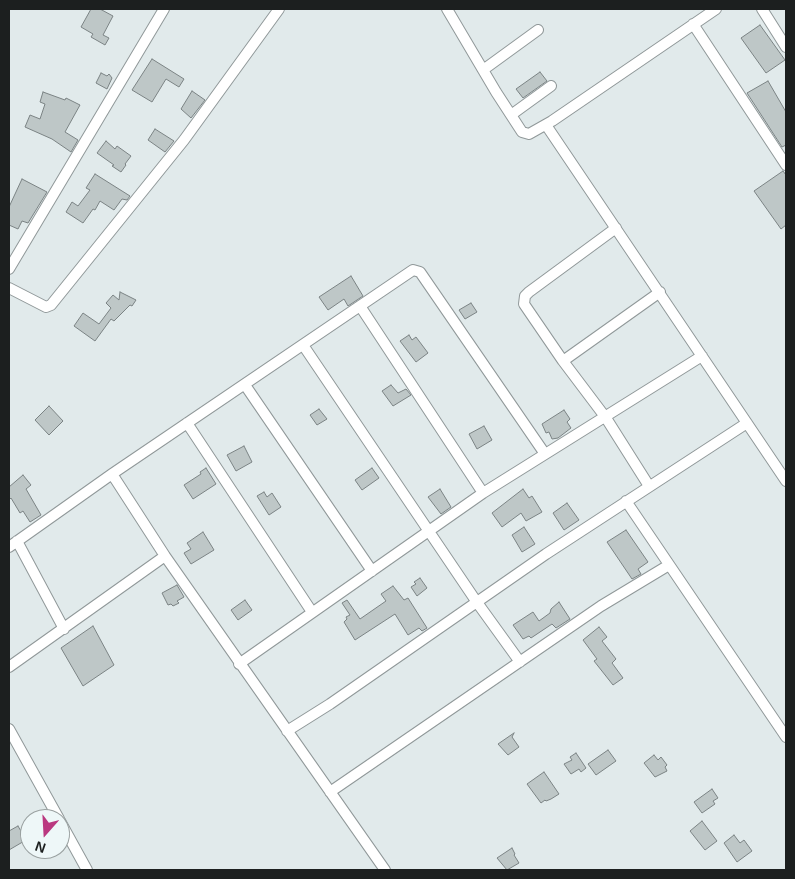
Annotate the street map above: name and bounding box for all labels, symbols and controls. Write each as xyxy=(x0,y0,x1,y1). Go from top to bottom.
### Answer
north arrow xyxy=(20,809,70,859)
text: N xyxy=(33,838,48,856)

